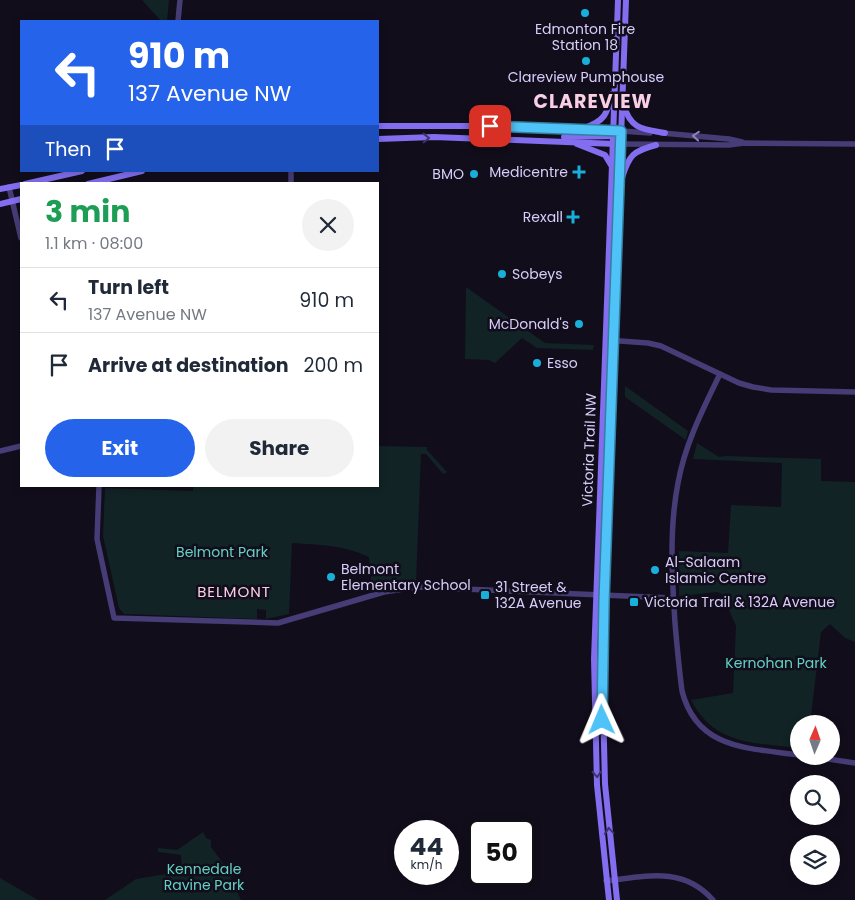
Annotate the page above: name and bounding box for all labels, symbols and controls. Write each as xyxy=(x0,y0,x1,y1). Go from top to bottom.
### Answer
marker: Edmonton Fire Station 18 xyxy=(579,7,591,19)
place label: Edmonton Fire Station 18 xyxy=(535,19,635,55)
text: 910 m xyxy=(128,31,230,80)
icon: left xyxy=(45,40,110,105)
marker: Clareview Pumphouse xyxy=(580,55,592,67)
place label: Clareview Pumphouse xyxy=(508,67,665,87)
text: 137 Avenue NW xyxy=(128,78,291,109)
district label: CLAREVIEW xyxy=(534,88,652,115)
pin xyxy=(469,105,511,147)
icon: arrive xyxy=(476,112,504,140)
one-way arrow xyxy=(692,131,700,142)
one-way arrow xyxy=(422,132,430,143)
icon: arrive xyxy=(101,135,129,163)
text: Then xyxy=(45,136,91,163)
place label: Medicentre xyxy=(489,162,568,182)
place label: BMO xyxy=(432,164,464,184)
marker: Medicentre xyxy=(572,165,586,179)
marker: BMO xyxy=(468,168,480,180)
text: 3 min xyxy=(45,190,130,233)
button: close xyxy=(302,199,354,251)
place label: Rexall xyxy=(523,207,563,227)
marker: Rexall xyxy=(567,211,579,223)
text: 1.1 km · 08:00 xyxy=(45,232,143,255)
place label: Sobeys xyxy=(512,264,563,284)
marker: Sobeys xyxy=(496,268,508,280)
text: Turn left xyxy=(88,274,169,301)
icon: left xyxy=(45,286,73,314)
text: 910 m xyxy=(299,287,354,314)
text: 137 Avenue NW xyxy=(88,303,207,326)
place label: McDonald's xyxy=(489,314,569,334)
marker: McDonald's xyxy=(573,318,585,330)
icon: arrive xyxy=(45,351,73,379)
text: Arrive at destination xyxy=(88,352,289,379)
text: 200 m xyxy=(304,352,363,379)
place label: Esso xyxy=(547,353,578,373)
marker: Esso xyxy=(531,357,543,369)
street label: Victoria Trail NW xyxy=(577,392,601,507)
button: Exit xyxy=(45,419,195,477)
button: Share xyxy=(205,419,354,477)
park label: Belmont Park xyxy=(176,542,269,562)
place label: Al-Salaam Islamic Centre xyxy=(665,552,767,588)
place label: Belmont Elementary School xyxy=(341,559,471,595)
marker: Al-Salaam Islamic Centre xyxy=(649,564,661,576)
marker: Belmont Elementary School xyxy=(325,571,337,583)
place label: 31 Street & 132A Avenue xyxy=(495,577,582,613)
district label: BELMONT xyxy=(197,581,271,602)
marker: 31 Street & 132A Avenue xyxy=(479,589,491,601)
place label: Victoria Trail & 132A Avenue xyxy=(644,592,835,612)
marker: Victoria Trail & 132A Avenue xyxy=(628,596,640,608)
park label: Kernohan Park xyxy=(725,653,827,673)
position arrow xyxy=(575,693,627,745)
north arrow xyxy=(790,715,840,765)
map controls xyxy=(790,715,840,885)
one-way arrow xyxy=(591,771,602,779)
button: search xyxy=(790,775,840,825)
speed limit sign: 50 xyxy=(469,820,534,885)
one-way arrow xyxy=(604,827,615,835)
text: 44 xyxy=(410,829,443,864)
button: layers xyxy=(790,835,840,885)
text: km/h xyxy=(411,856,442,873)
park label: Kennedale Ravine Park xyxy=(164,859,245,895)

